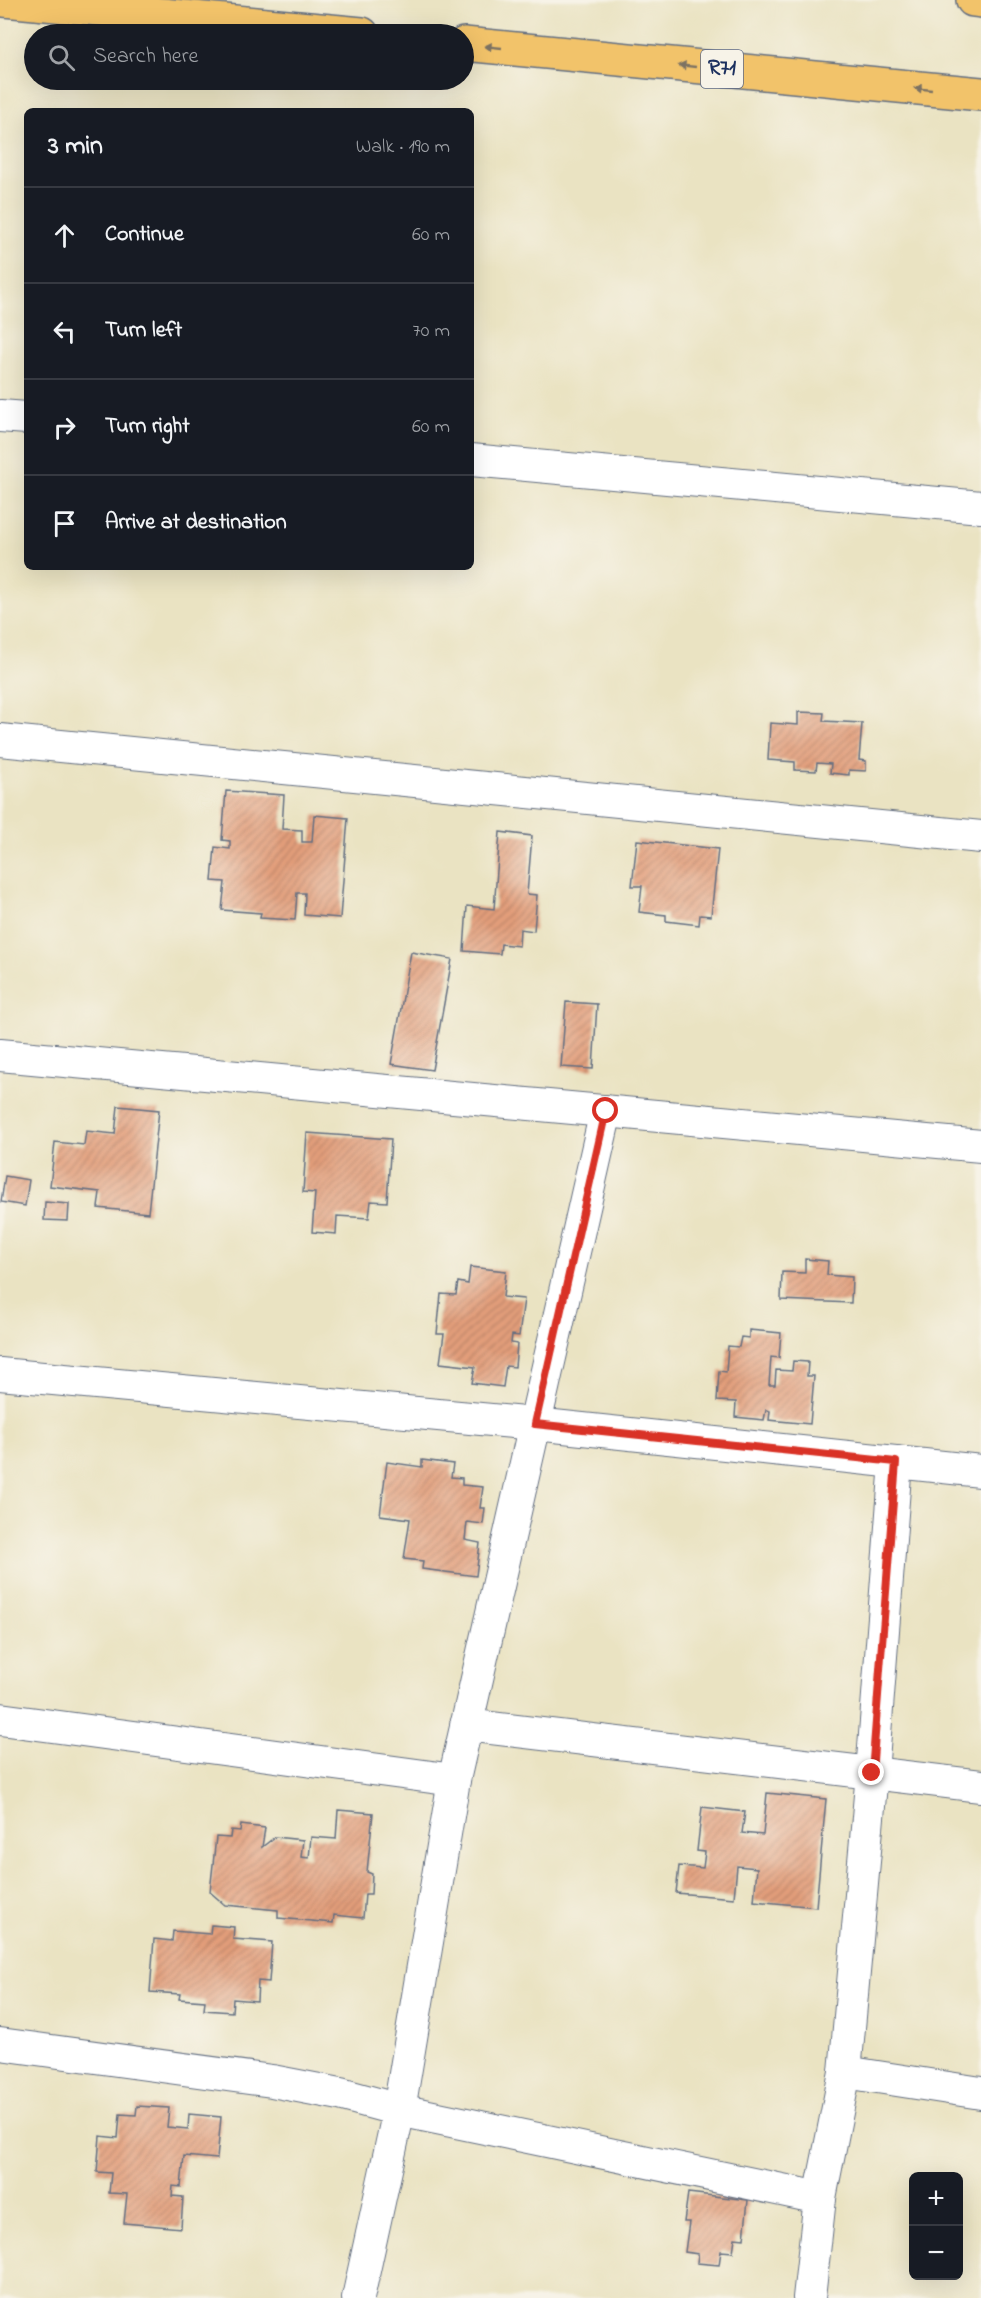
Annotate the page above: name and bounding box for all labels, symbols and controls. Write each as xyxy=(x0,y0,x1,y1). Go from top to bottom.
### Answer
search box xyxy=(24,24,474,90)
icon: search xyxy=(45,41,78,74)
text: Search here xyxy=(93,41,198,73)
one-way arrow xyxy=(483,42,502,52)
road number: R71 xyxy=(701,50,743,88)
one-way arrow xyxy=(677,61,696,71)
one-way arrow xyxy=(913,84,932,94)
text: 3 min xyxy=(48,128,103,166)
text: Walk · 190 m xyxy=(356,133,450,162)
icon: ahead xyxy=(48,219,81,252)
text: Continue xyxy=(105,219,184,251)
text: 60 m xyxy=(412,221,450,250)
icon: left xyxy=(48,315,81,348)
text: Turn left xyxy=(105,315,182,347)
text: 70 m xyxy=(413,317,450,346)
icon: right xyxy=(48,411,81,444)
text: Turn right xyxy=(105,411,190,443)
text: 60 m xyxy=(412,413,450,442)
icon: arrive xyxy=(48,507,81,540)
text: Arrive at destination xyxy=(105,507,287,539)
route start xyxy=(592,1097,618,1123)
route end xyxy=(858,1759,884,1785)
map controls xyxy=(909,2172,963,2280)
button: + xyxy=(909,2172,963,2226)
button: − xyxy=(909,2226,963,2280)

